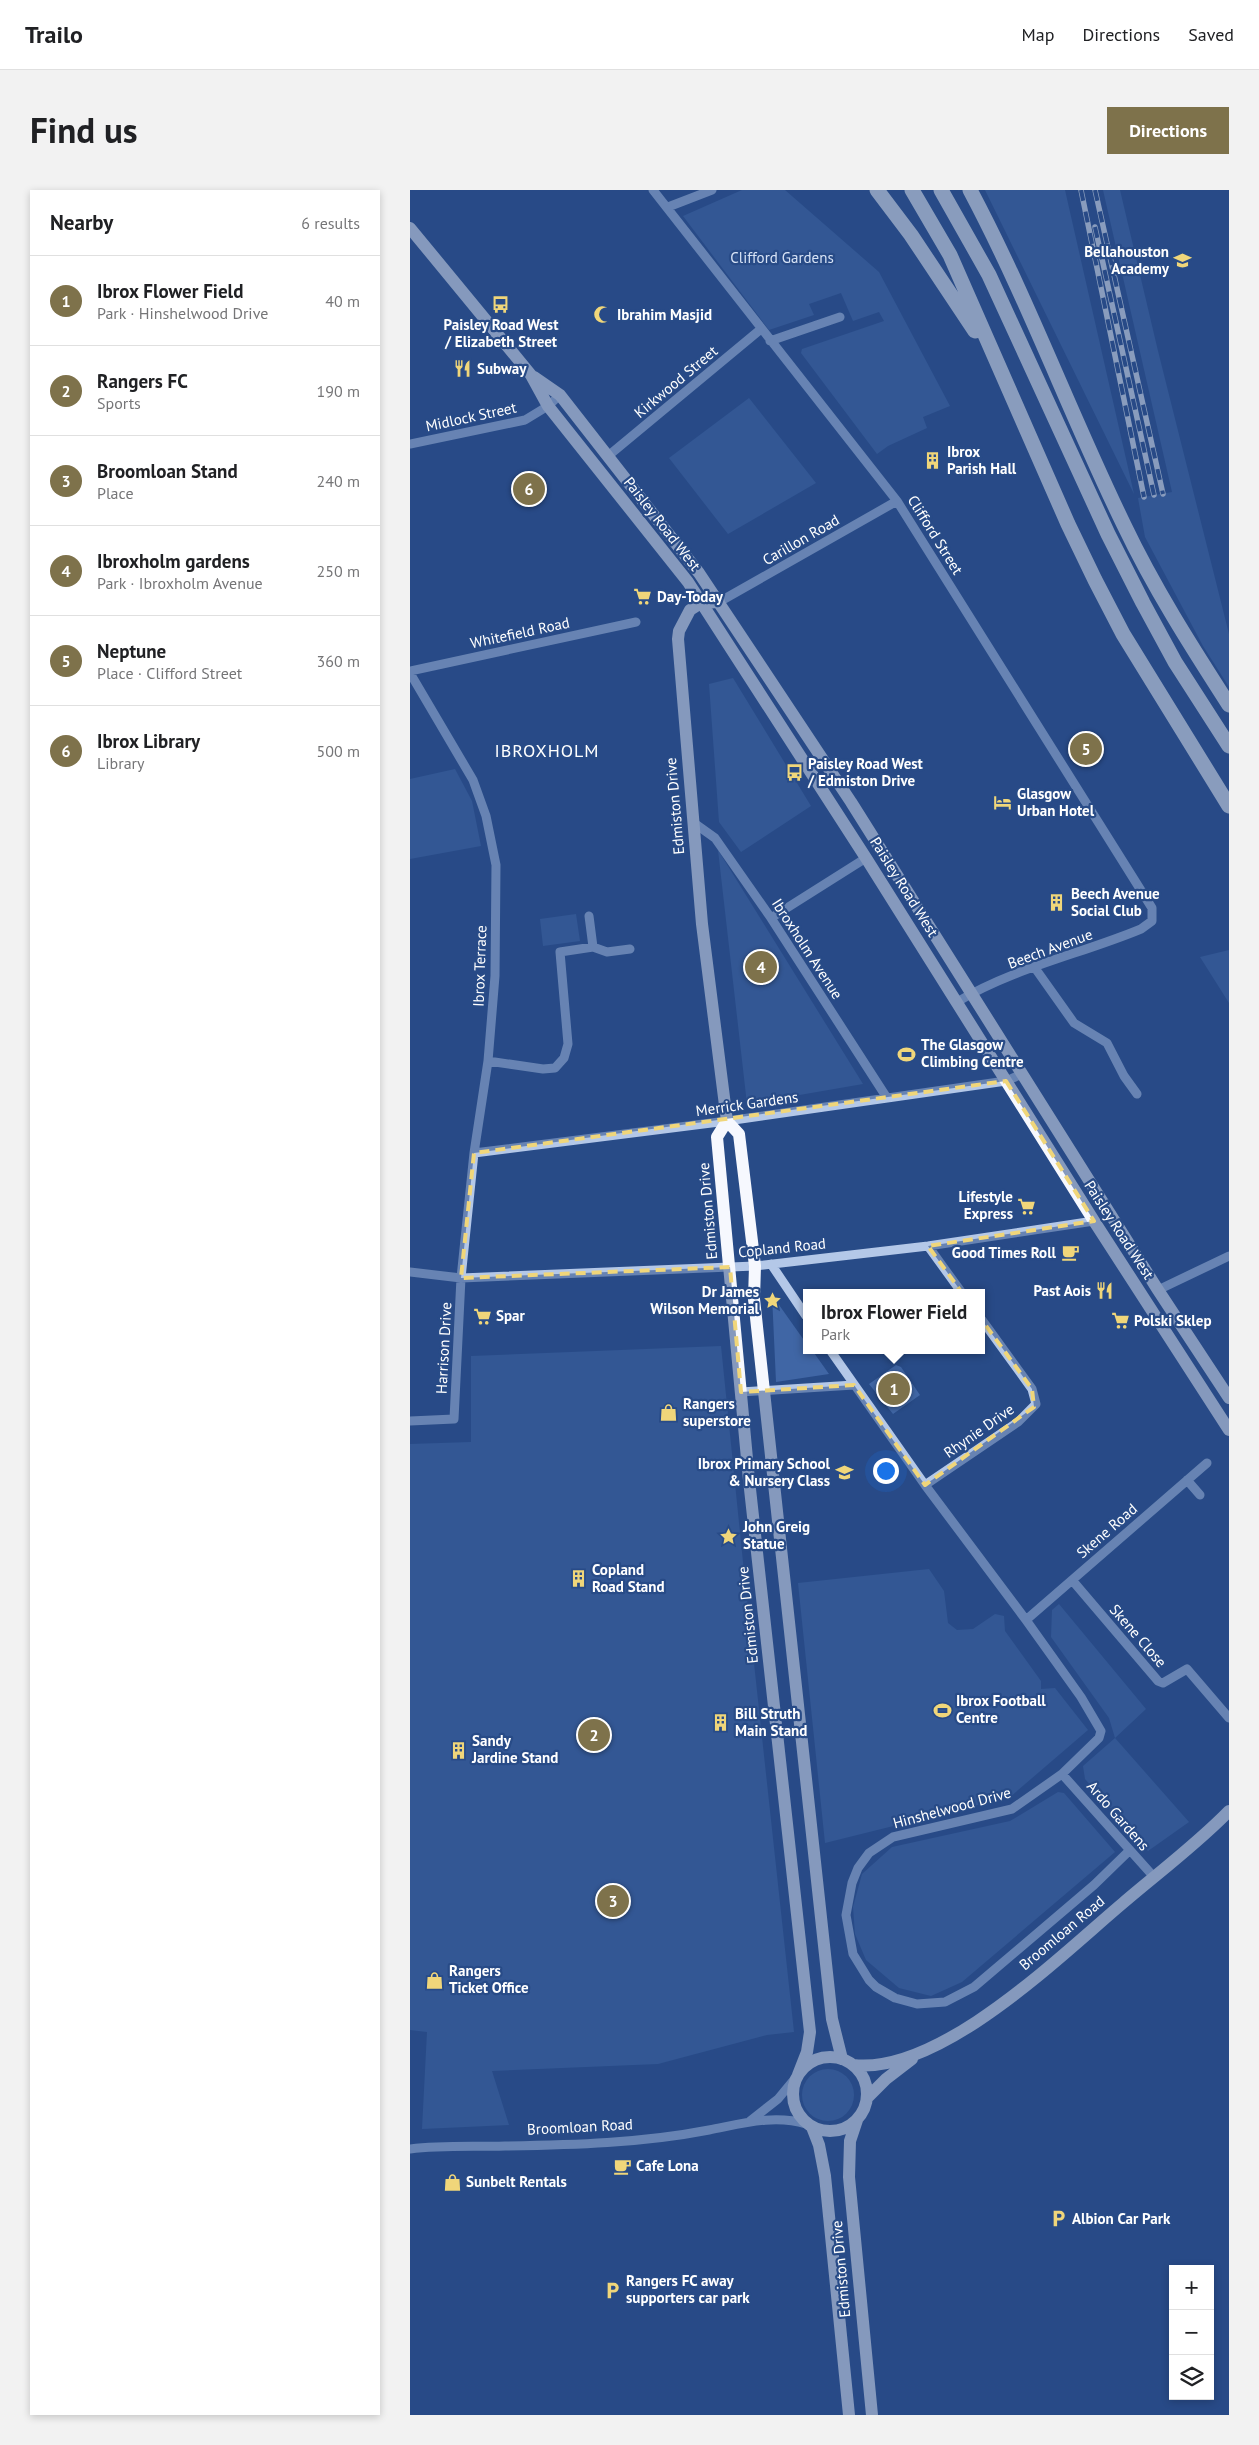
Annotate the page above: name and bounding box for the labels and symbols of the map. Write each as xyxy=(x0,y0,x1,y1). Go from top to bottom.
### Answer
place label: Bellahouston Academy xyxy=(1084,242,1170,278)
park label: Clifford Gardens xyxy=(730,248,834,267)
school or university icon: Bellahouston Academy xyxy=(1173,251,1193,271)
bus stop icon: Paisley Road West / Elizabeth Street xyxy=(491,294,511,314)
mosque icon: Ibrahim Masjid xyxy=(593,305,613,325)
place label: Ibrahim Masjid xyxy=(617,305,712,324)
place label: Paisley Road West / Elizabeth Street xyxy=(444,315,559,351)
street label: Kirkwood Street xyxy=(630,341,721,422)
restaurant icon: Subway xyxy=(453,359,473,379)
place label: Subway xyxy=(477,359,527,378)
street label: Midlock Street xyxy=(424,398,518,435)
place label: Ibrox Parish Hall xyxy=(947,442,1017,478)
building icon: Ibrox Parish Hall xyxy=(923,451,943,471)
pin: 6 xyxy=(513,470,545,508)
street label: Paisley Road West xyxy=(620,473,705,574)
street label: Clifford Street xyxy=(904,492,967,578)
street label: Carillon Road xyxy=(759,510,843,569)
supermarket icon: Day-Today xyxy=(633,587,653,607)
place label: Day-Today xyxy=(657,587,724,606)
street label: Whitefield Road xyxy=(468,613,571,652)
pin: 5 xyxy=(1070,730,1102,768)
district label: IBROXHOLM xyxy=(494,739,600,762)
place label: Paisley Road West / Edmiston Drive xyxy=(807,754,924,790)
street label: Edmiston Drive xyxy=(661,757,688,855)
bus stop icon: Paisley Road West / Edmiston Drive xyxy=(784,763,804,783)
place label: Glasgow Urban Hotel xyxy=(1017,784,1095,820)
hotel icon: Glasgow Urban Hotel xyxy=(993,793,1013,813)
street label: Paisley Road West xyxy=(866,833,943,940)
place label: Beech Avenue Social Club xyxy=(1071,884,1160,920)
building icon: Beech Avenue Social Club xyxy=(1047,893,1067,913)
street label: Ibroxholm Avenue xyxy=(768,895,847,1003)
street label: Beech Avenue xyxy=(1005,924,1095,973)
street label: Ibrox Terrace xyxy=(469,925,490,1007)
pin: 4 xyxy=(745,948,777,986)
place label: The Glasgow Climbing Centre xyxy=(921,1035,1024,1071)
sports icon: The Glasgow Climbing Centre xyxy=(897,1044,917,1064)
street label: Merrick Gardens xyxy=(695,1087,799,1120)
street label: Edmiston Drive xyxy=(694,1162,721,1260)
street label: Paisley Road West xyxy=(1080,1177,1158,1283)
place label: Lifestyle Express xyxy=(958,1187,1013,1223)
supermarket icon: Lifestyle Express xyxy=(1017,1196,1037,1216)
street label: Copland Road xyxy=(737,1233,827,1262)
place label: Good Times Roll xyxy=(952,1243,1057,1262)
cafe icon: Good Times Roll xyxy=(1060,1243,1080,1263)
place label: Past Aois xyxy=(1033,1281,1091,1300)
restaurant icon: Past Aois xyxy=(1095,1281,1115,1301)
place label: Dr James Wilson Memorial xyxy=(650,1282,760,1318)
place icon: Dr James Wilson Memorial xyxy=(763,1291,783,1311)
street label: Harrison Drive xyxy=(432,1302,455,1394)
supermarket icon: Spar xyxy=(472,1306,492,1326)
place label: Spar xyxy=(496,1306,525,1325)
supermarket icon: Polski Sklep xyxy=(1110,1311,1130,1331)
place label: Polski Sklep xyxy=(1134,1311,1211,1330)
pin: 1 xyxy=(878,1370,910,1408)
place label: Rangers superstore xyxy=(683,1394,751,1430)
street label: Rhynie Drive xyxy=(940,1399,1018,1462)
shop icon: Rangers superstore xyxy=(659,1403,679,1423)
place label: Ibrox Primary School & Nursery Class xyxy=(698,1454,831,1490)
your location xyxy=(873,1458,899,1484)
school or university icon: Ibrox Primary School & Nursery Class xyxy=(834,1463,854,1483)
street label: Skene Road xyxy=(1072,1499,1141,1562)
place label: John Greig Statue xyxy=(742,1517,810,1553)
place icon: John Greig Statue xyxy=(719,1526,739,1546)
place label: Copland Road Stand xyxy=(592,1560,665,1596)
street label: Edmiston Drive xyxy=(733,1566,762,1664)
building icon: Copland Road Stand xyxy=(568,1569,588,1589)
street label: Skene Close xyxy=(1106,1600,1171,1671)
place label: Ibrox Football Centre xyxy=(956,1691,1046,1727)
sports icon: Ibrox Football Centre xyxy=(932,1700,952,1720)
place label: Bill Struth Main Stand xyxy=(735,1704,807,1740)
building icon: Bill Struth Main Stand xyxy=(711,1713,731,1733)
pin: 2 xyxy=(578,1716,610,1754)
place label: Sandy Jardine Stand xyxy=(471,1731,558,1767)
building icon: Sandy Jardine Stand xyxy=(448,1740,468,1760)
street label: Ardo Gardens xyxy=(1083,1777,1154,1854)
street label: Hinshelwood Drive xyxy=(891,1783,1013,1832)
pin: 3 xyxy=(597,1882,629,1920)
street label: Broomloan Road xyxy=(1015,1891,1108,1974)
place label: Rangers Ticket Office xyxy=(449,1961,529,1997)
shop icon: Rangers Ticket Office xyxy=(425,1970,445,1990)
street label: Broomloan Road xyxy=(527,2114,633,2139)
cafe icon: Cafe Lona xyxy=(612,2156,632,2176)
place label: Cafe Lona xyxy=(636,2156,699,2175)
shop icon: Sunbelt Rentals xyxy=(442,2172,462,2192)
place label: Sunbelt Rentals xyxy=(466,2172,567,2191)
parking icon: Albion Car Park xyxy=(1048,2209,1068,2229)
place label: Albion Car Park xyxy=(1072,2209,1171,2228)
street label: Edmiston Drive xyxy=(827,2220,854,2318)
place label: Rangers FC away supporters car park xyxy=(626,2271,750,2307)
parking icon: Rangers FC away supporters car park xyxy=(602,2280,622,2300)

